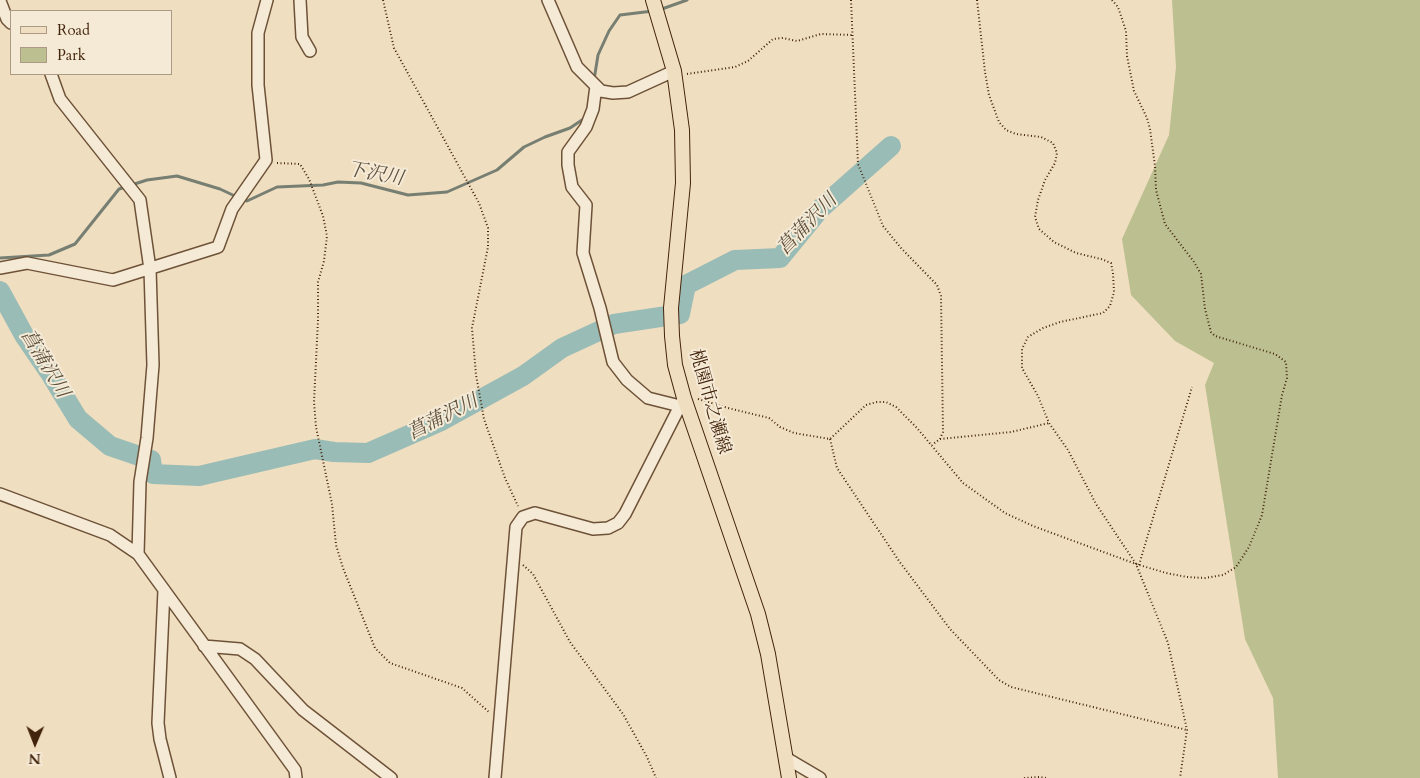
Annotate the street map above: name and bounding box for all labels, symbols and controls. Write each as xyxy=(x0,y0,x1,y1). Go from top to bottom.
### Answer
legend xyxy=(10,10,172,75)
text: Road xyxy=(57,20,90,40)
text: Park xyxy=(57,45,86,65)
water label: 下沢川 xyxy=(345,159,405,191)
water label: 菖蒲沢川 xyxy=(773,190,843,260)
water label: 菖蒲沢川 xyxy=(15,326,73,402)
street label: 桃園市之瀬線 xyxy=(684,347,734,457)
water label: 菖蒲沢川 xyxy=(404,391,482,445)
north arrow xyxy=(10,718,60,768)
text: N xyxy=(28,749,41,768)

